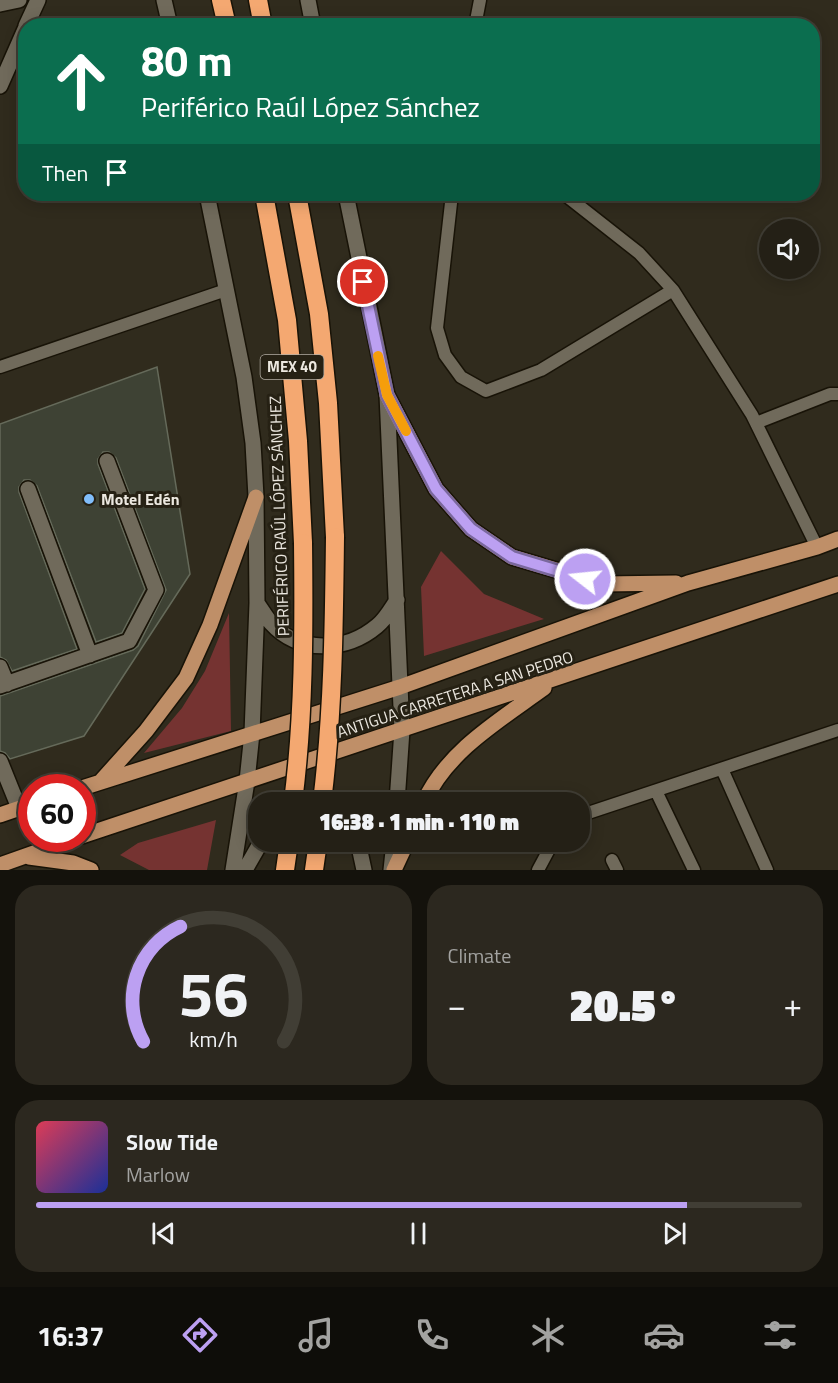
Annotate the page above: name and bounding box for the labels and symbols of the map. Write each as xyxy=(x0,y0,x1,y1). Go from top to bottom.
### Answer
pin xyxy=(337,256,388,307)
road number: MEX 40 xyxy=(260,355,324,379)
street label: PERIFÉRICO RAÚL LÓPEZ SÁNCHEZ xyxy=(263,395,295,637)
place label: Motel Edén xyxy=(101,487,180,511)
marker: Motel Edén xyxy=(82,492,96,506)
position arrow xyxy=(553,547,617,611)
street label: ANTIGUA CARRETERA A SAN PEDRO xyxy=(334,644,576,744)
speed limit sign: 60 xyxy=(18,774,96,852)

